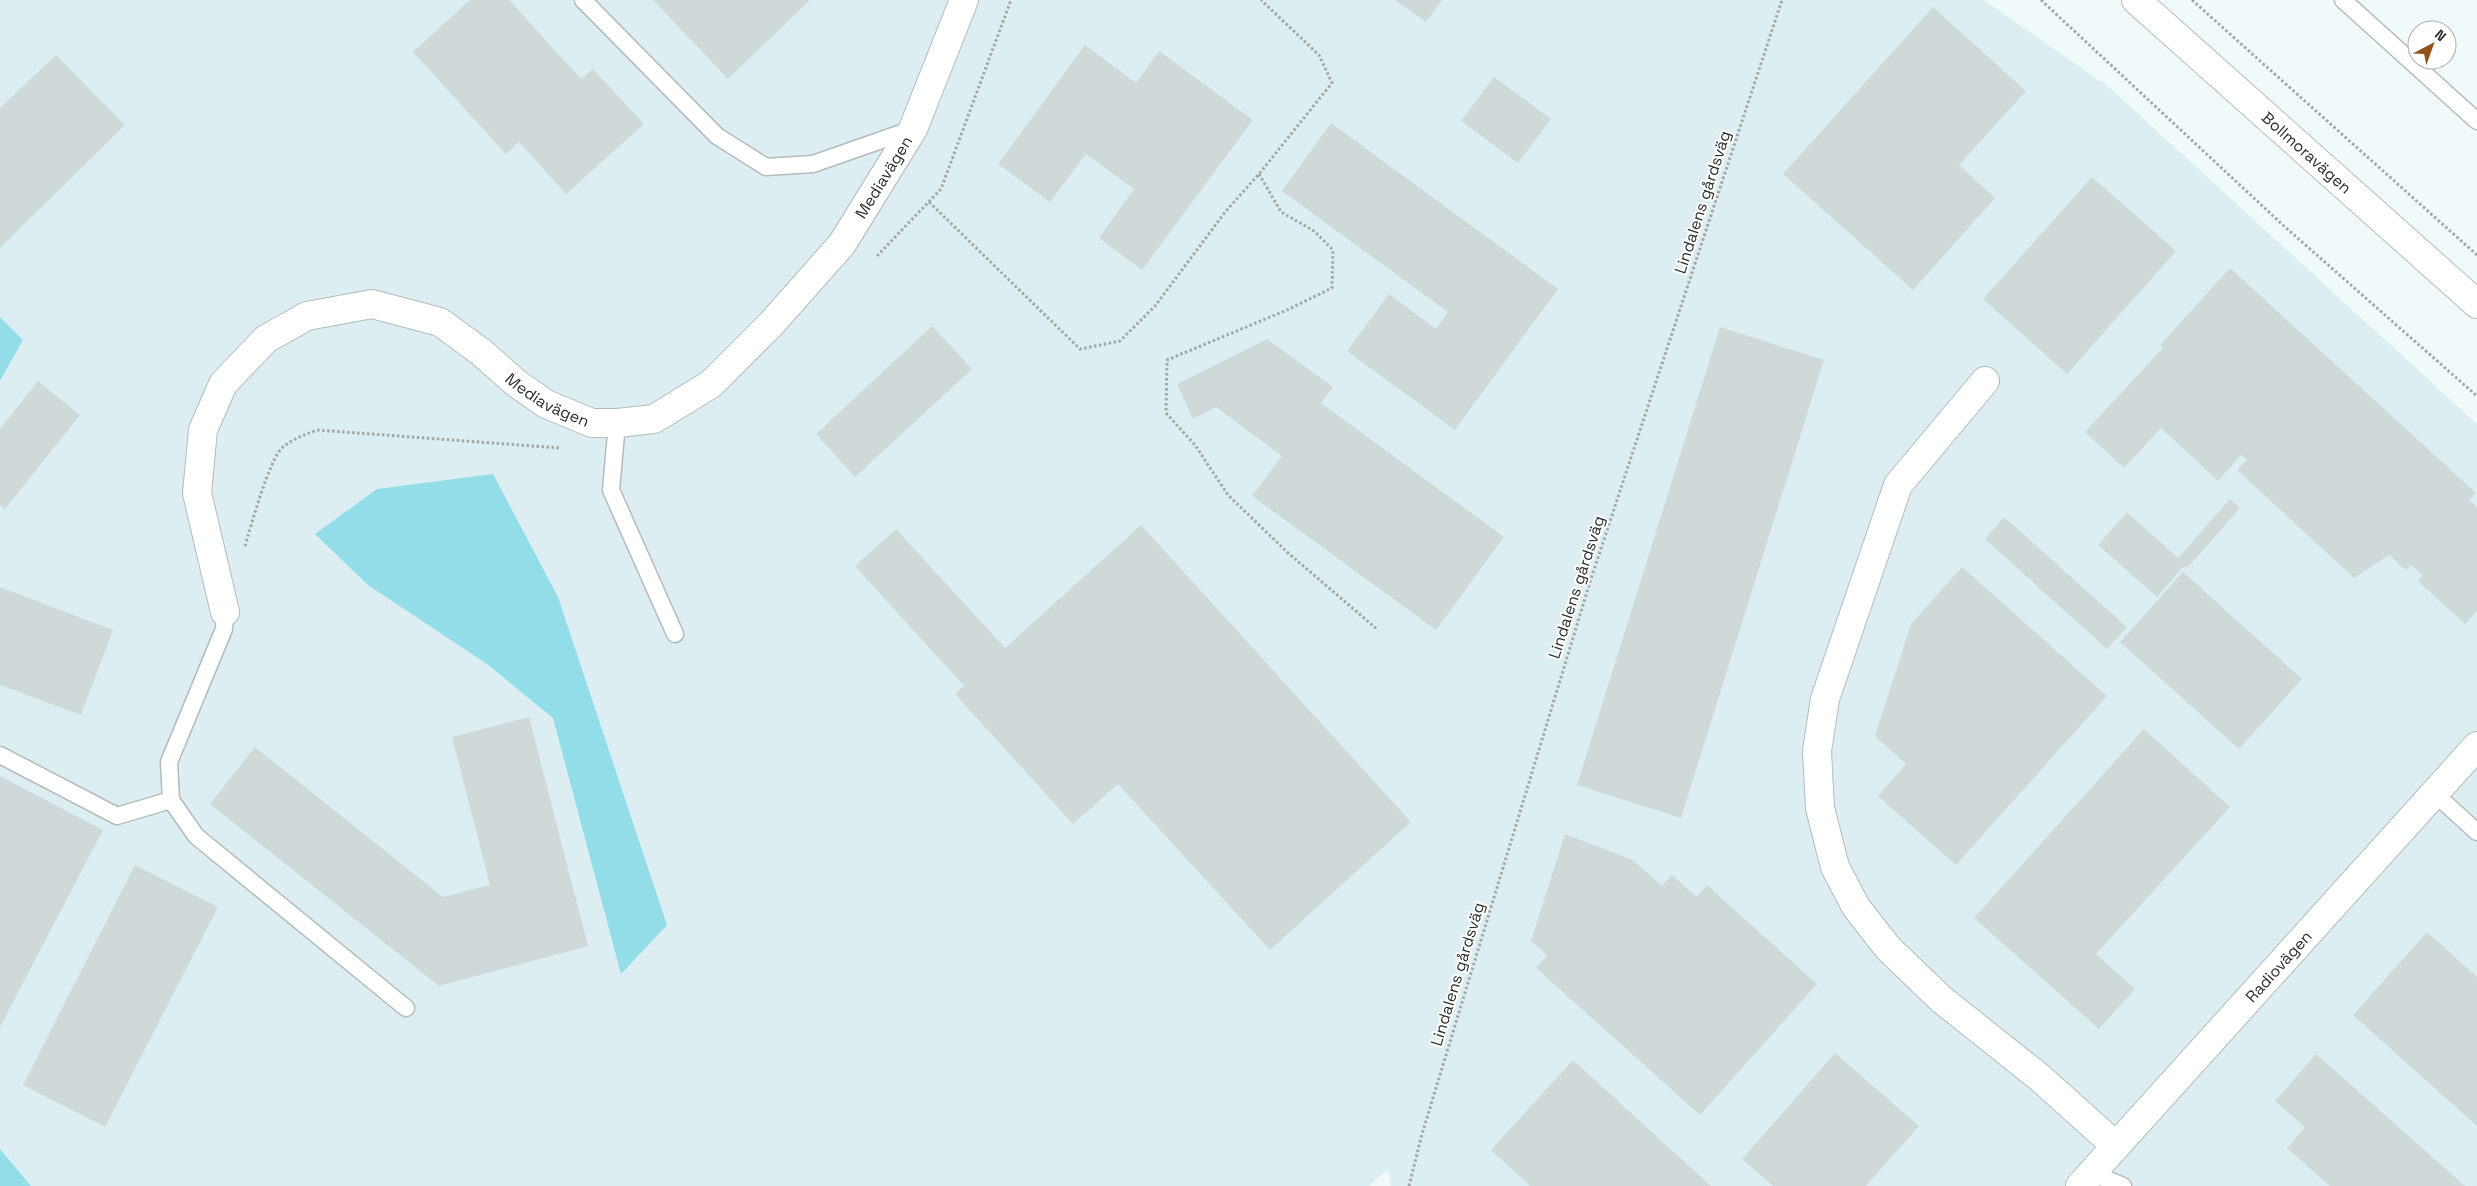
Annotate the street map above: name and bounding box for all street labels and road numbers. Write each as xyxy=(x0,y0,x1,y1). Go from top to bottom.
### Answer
street label: Bollmoravägen xyxy=(2257,107,2356,198)
street label: Lindalens gårdsväg xyxy=(1669,128,1735,276)
street label: Mediavägen xyxy=(850,132,917,222)
street label: Mediavägen xyxy=(501,368,592,432)
street label: Lindalens gårdsväg xyxy=(1543,513,1609,661)
street label: Lindalens gårdsväg xyxy=(1426,900,1489,1048)
street label: Radiovägen xyxy=(2241,926,2317,1007)

